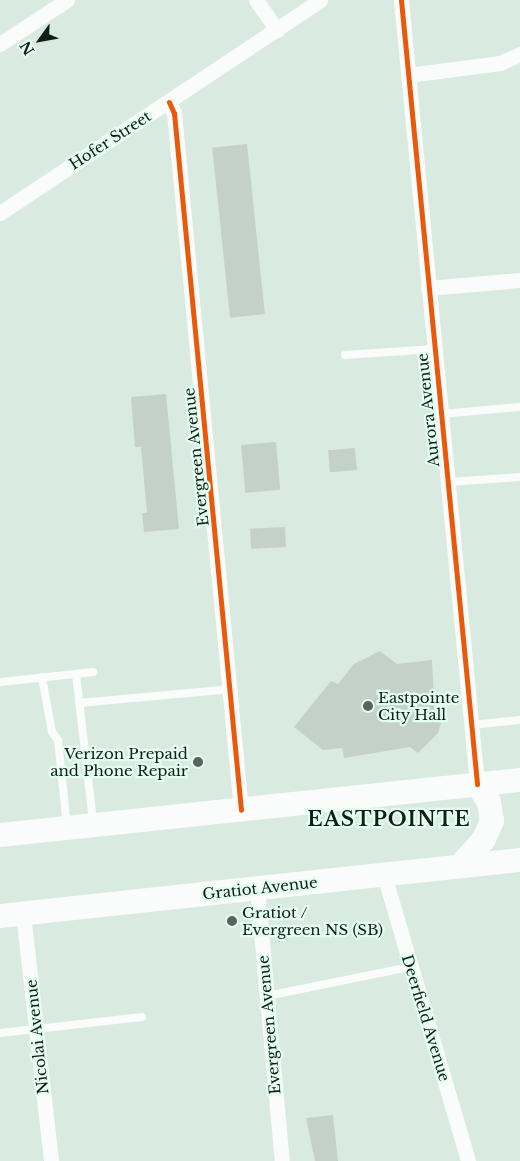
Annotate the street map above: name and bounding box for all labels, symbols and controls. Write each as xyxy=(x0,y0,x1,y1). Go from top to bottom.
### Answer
north arrow xyxy=(15,15,65,65)
text: N xyxy=(16,38,38,58)
street label: Hofer Street xyxy=(65,107,155,173)
street label: Aurora Avenue xyxy=(413,352,443,468)
street label: Evergreen Avenue xyxy=(180,386,212,528)
place label: Eastpointe City Hall xyxy=(378,688,459,723)
marker: Eastpointe City Hall xyxy=(362,700,374,712)
place label: Verizon Prepaid and Phone Repair xyxy=(50,744,188,779)
marker: Verizon Prepaid and Phone Repair xyxy=(192,756,204,768)
district label: EASTPOINTE xyxy=(306,807,472,831)
street label: Gratiot Avenue xyxy=(201,873,319,903)
place label: Gratiot / Evergreen NS (SB) xyxy=(242,903,383,938)
marker: Gratiot / Evergreen NS (SB) xyxy=(226,915,238,927)
street label: Deerfield Avenue xyxy=(398,952,454,1084)
street label: Evergreen Avenue xyxy=(254,954,284,1096)
street label: Nicolai Avenue xyxy=(22,978,52,1096)

